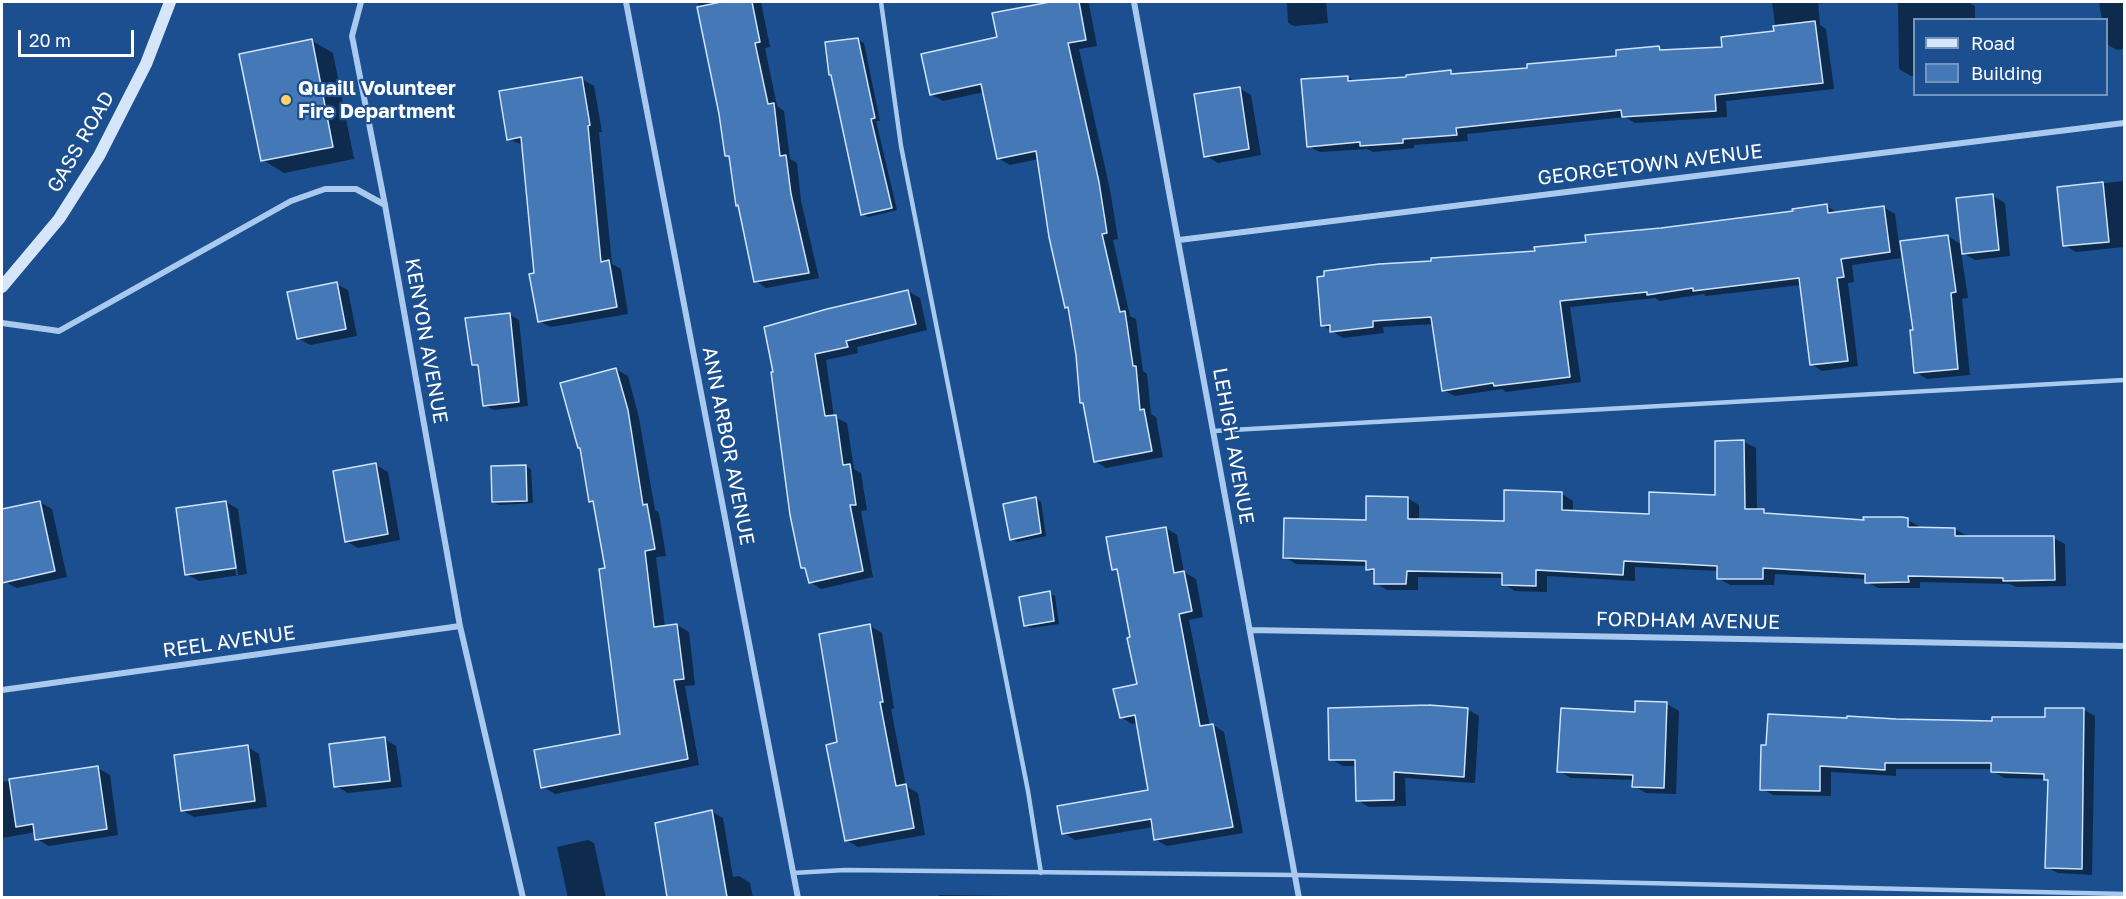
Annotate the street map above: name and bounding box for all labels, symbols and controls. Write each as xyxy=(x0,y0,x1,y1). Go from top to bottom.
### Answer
scale bar xyxy=(21,18,136,56)
legend xyxy=(1913,18,2108,96)
text: 20 m xyxy=(29,29,71,51)
text: Road xyxy=(1971,32,2015,54)
text: Building xyxy=(1971,62,2042,84)
place label: Quaill Volunteer Fire Department xyxy=(298,77,456,124)
street label: GASS ROAD xyxy=(42,87,120,197)
marker: Quaill Volunteer Fire Department xyxy=(279,93,293,107)
street label: GEORGETOWN AVENUE xyxy=(1536,139,1764,191)
street label: KENYON AVENUE xyxy=(400,256,452,426)
street label: ANN ARBOR AVENUE xyxy=(697,345,759,547)
street label: LEHIGH AVENUE xyxy=(1207,366,1259,526)
street label: FORDHAM AVENUE xyxy=(1596,607,1780,635)
street label: REEL AVENUE xyxy=(161,621,297,663)

